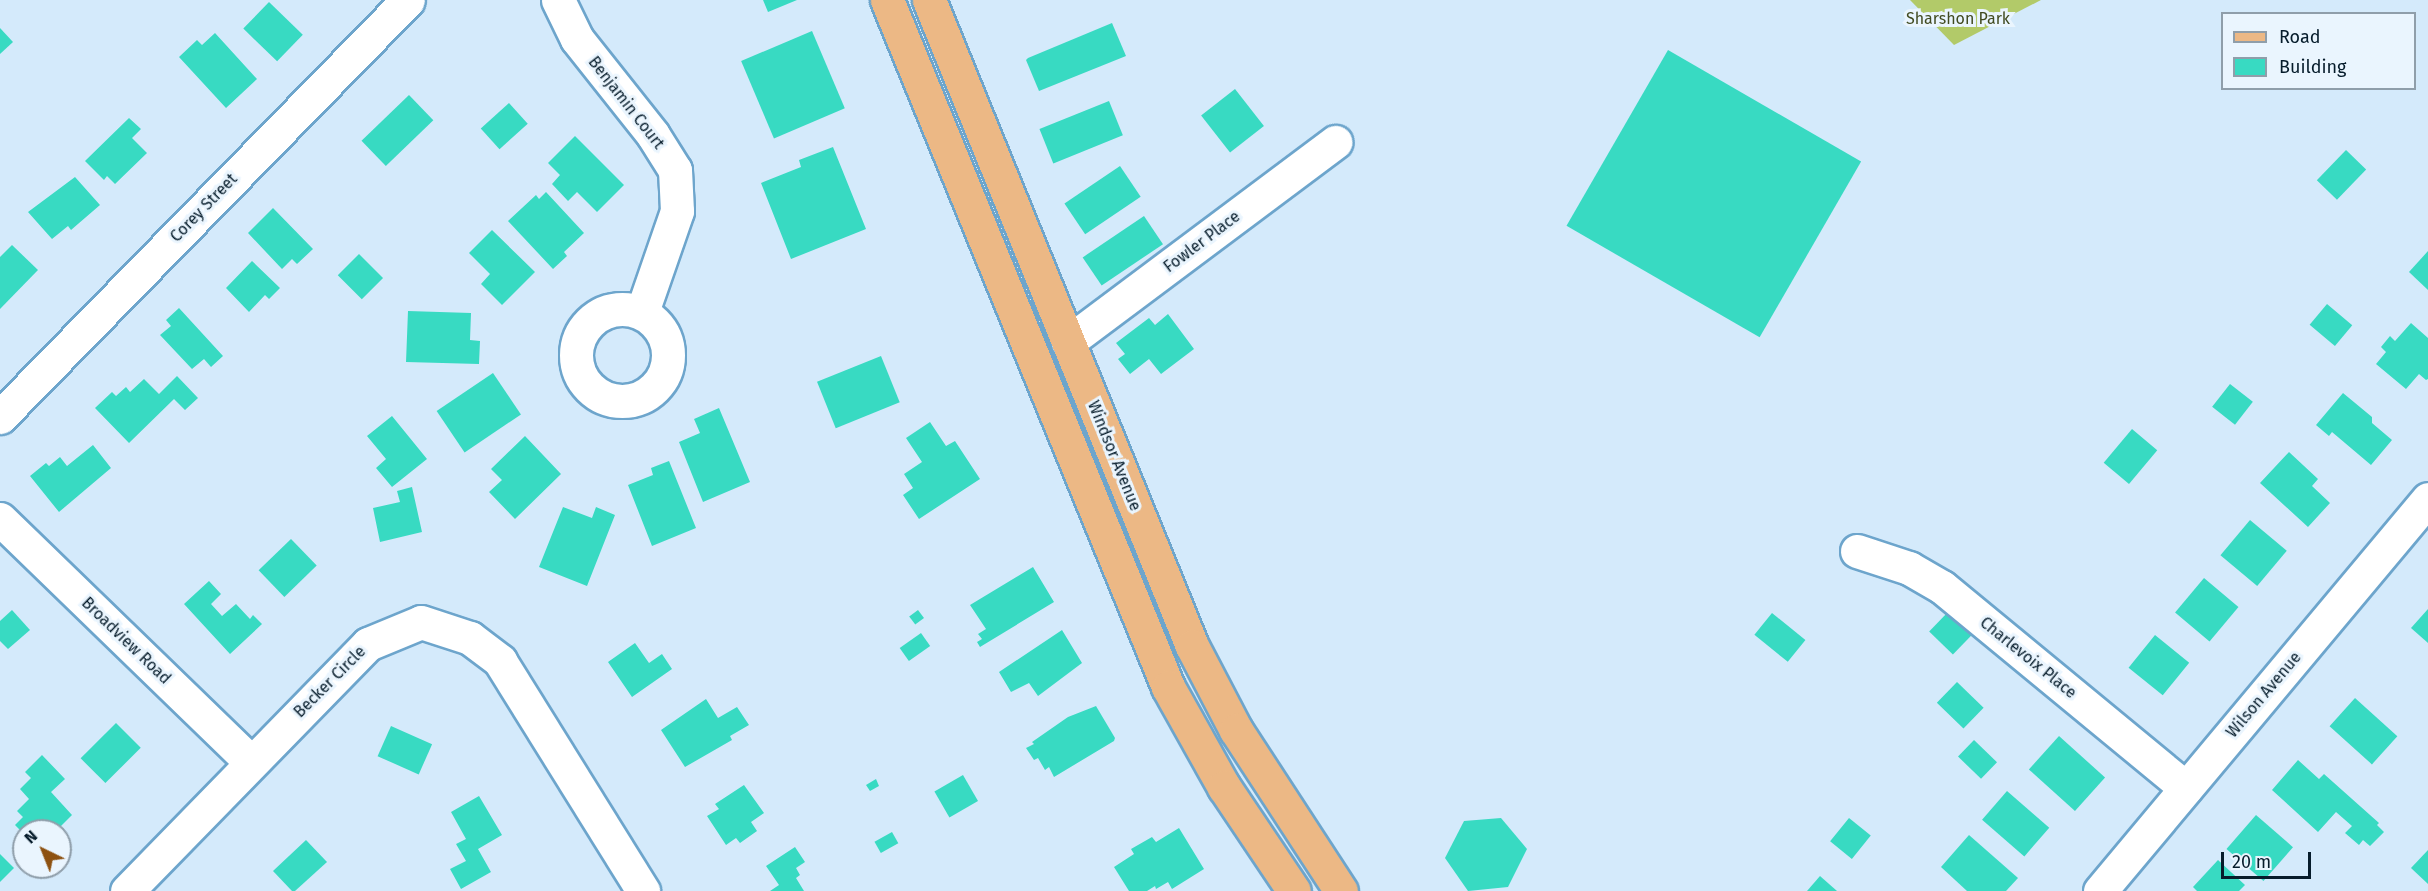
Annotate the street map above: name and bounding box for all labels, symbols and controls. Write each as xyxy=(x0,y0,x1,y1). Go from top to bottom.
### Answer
park label: Sharshon Park xyxy=(1906,9,2010,29)
legend xyxy=(2221,12,2416,90)
text: Road xyxy=(2279,26,2321,48)
street label: Benjamin Court xyxy=(584,53,668,153)
text: Building xyxy=(2279,56,2346,78)
street label: Corey Street xyxy=(167,170,241,246)
street label: Fowler Place xyxy=(1160,207,1244,277)
street label: Windsor Avenue xyxy=(1083,398,1145,514)
street label: Broadview Road xyxy=(77,594,175,688)
street label: Charlevoix Place xyxy=(1976,613,2080,703)
street label: Becker Circle xyxy=(290,642,370,722)
street label: Wilson Avenue xyxy=(2223,648,2305,742)
north arrow xyxy=(12,819,72,879)
text: N xyxy=(20,826,41,848)
scale bar xyxy=(2224,840,2314,878)
text: 20 m xyxy=(2232,851,2271,873)

